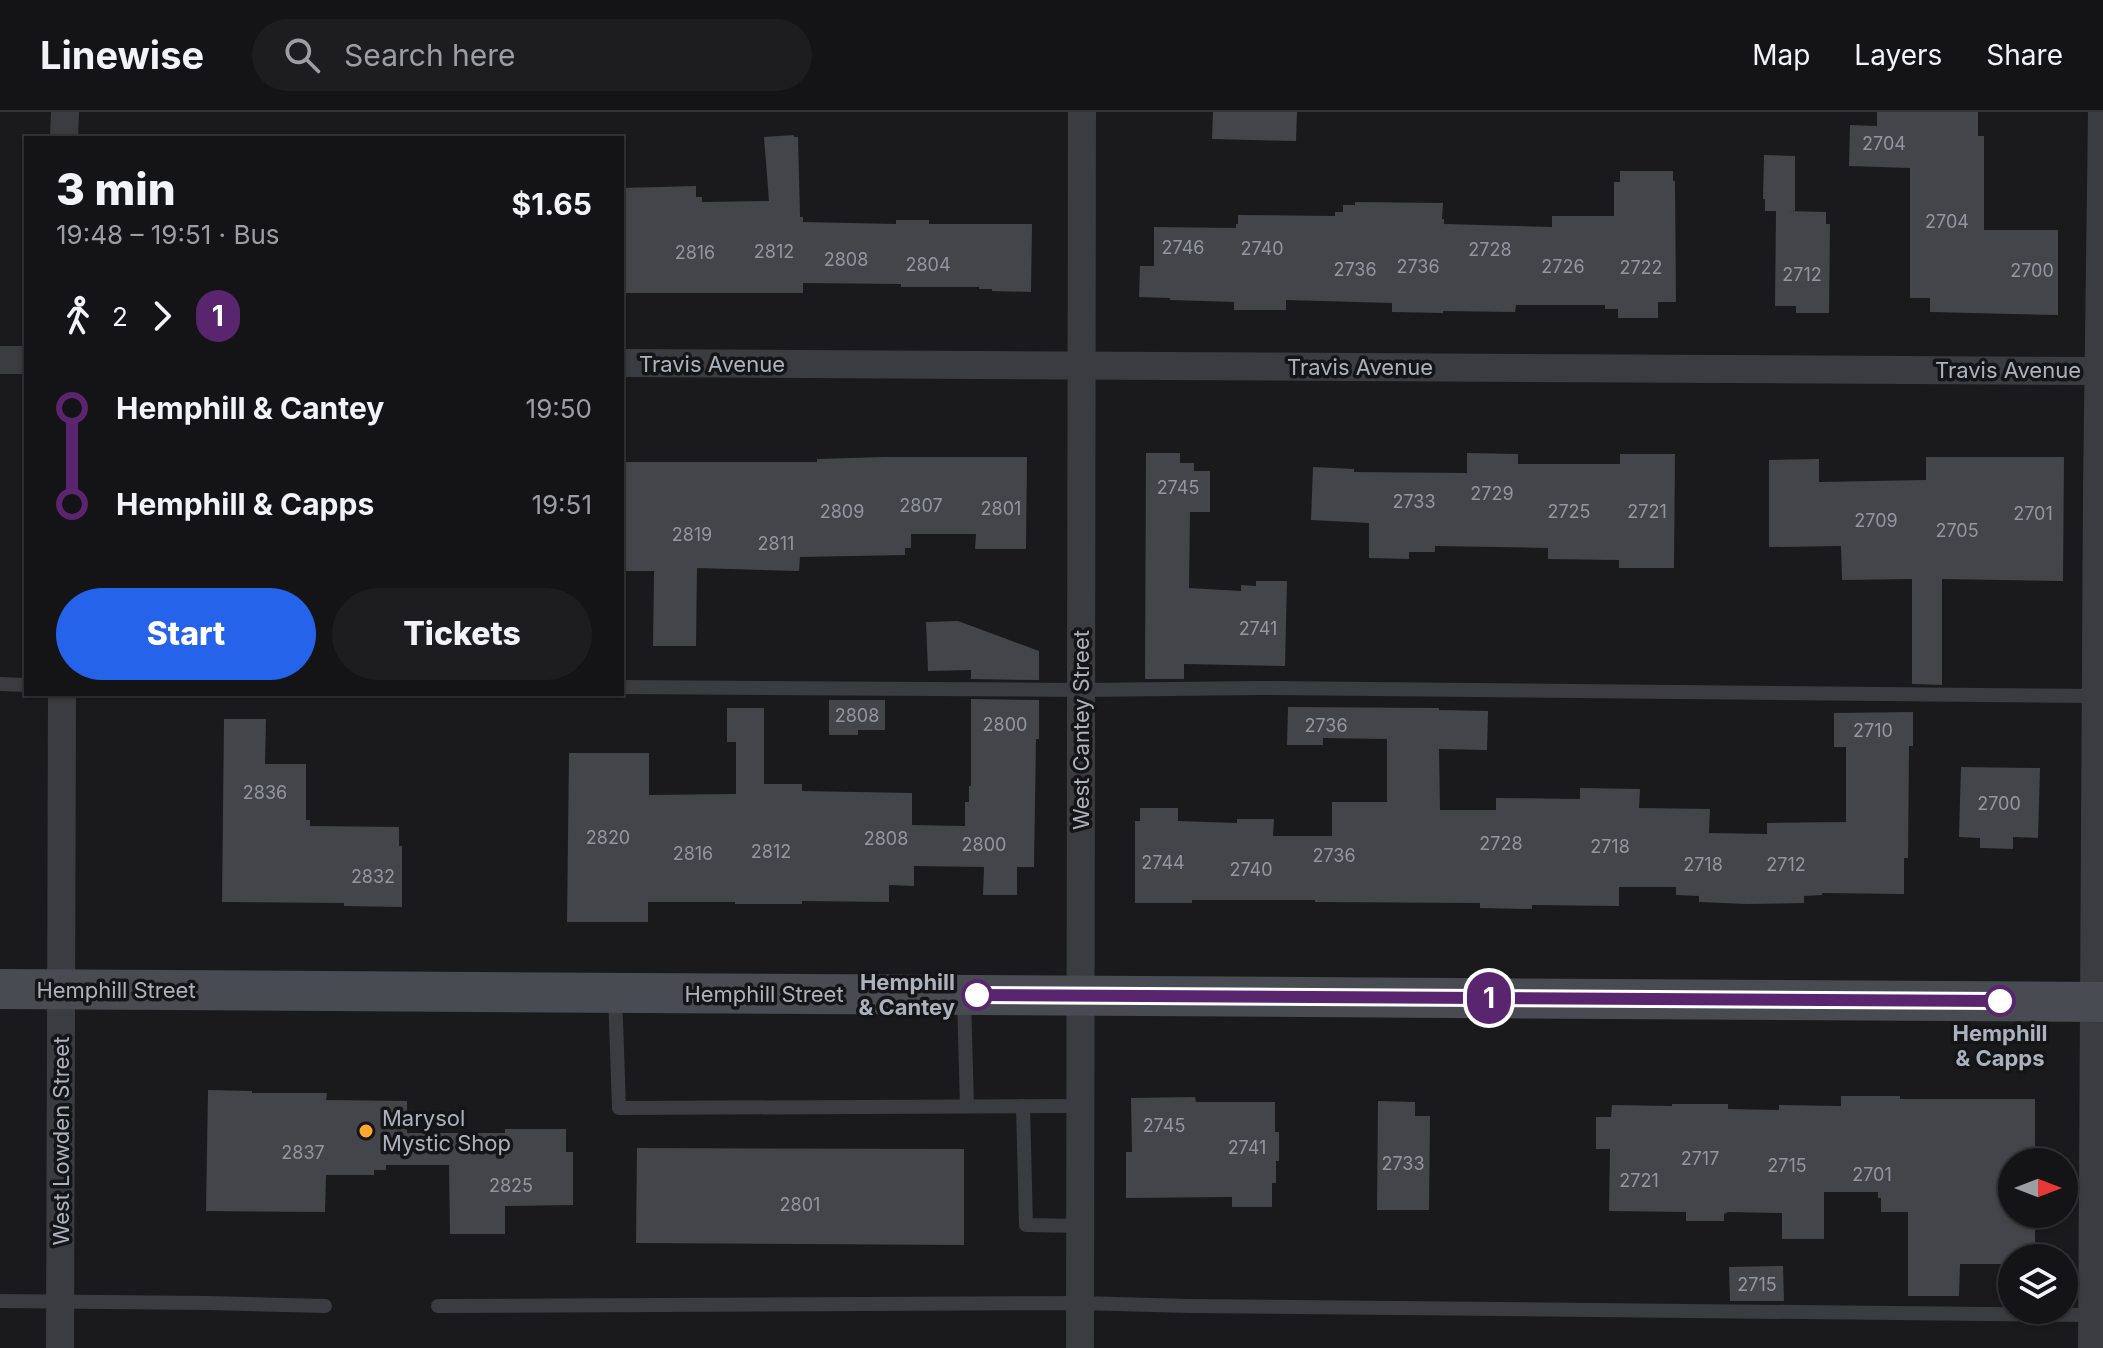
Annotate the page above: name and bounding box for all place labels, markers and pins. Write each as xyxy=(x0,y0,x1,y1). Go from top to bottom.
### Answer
place label: Hemphill & Cantey xyxy=(858,969,955,1020)
marker: Hemphill & Cantey xyxy=(962,980,992,1010)
marker: Hemphill & Capps xyxy=(1985,986,2015,1016)
place label: Hemphill & Capps xyxy=(1952,1020,2048,1071)
place label: Marysol Mystic Shop xyxy=(382,1105,511,1156)
marker: Marysol Mystic Shop xyxy=(357,1122,375,1140)

